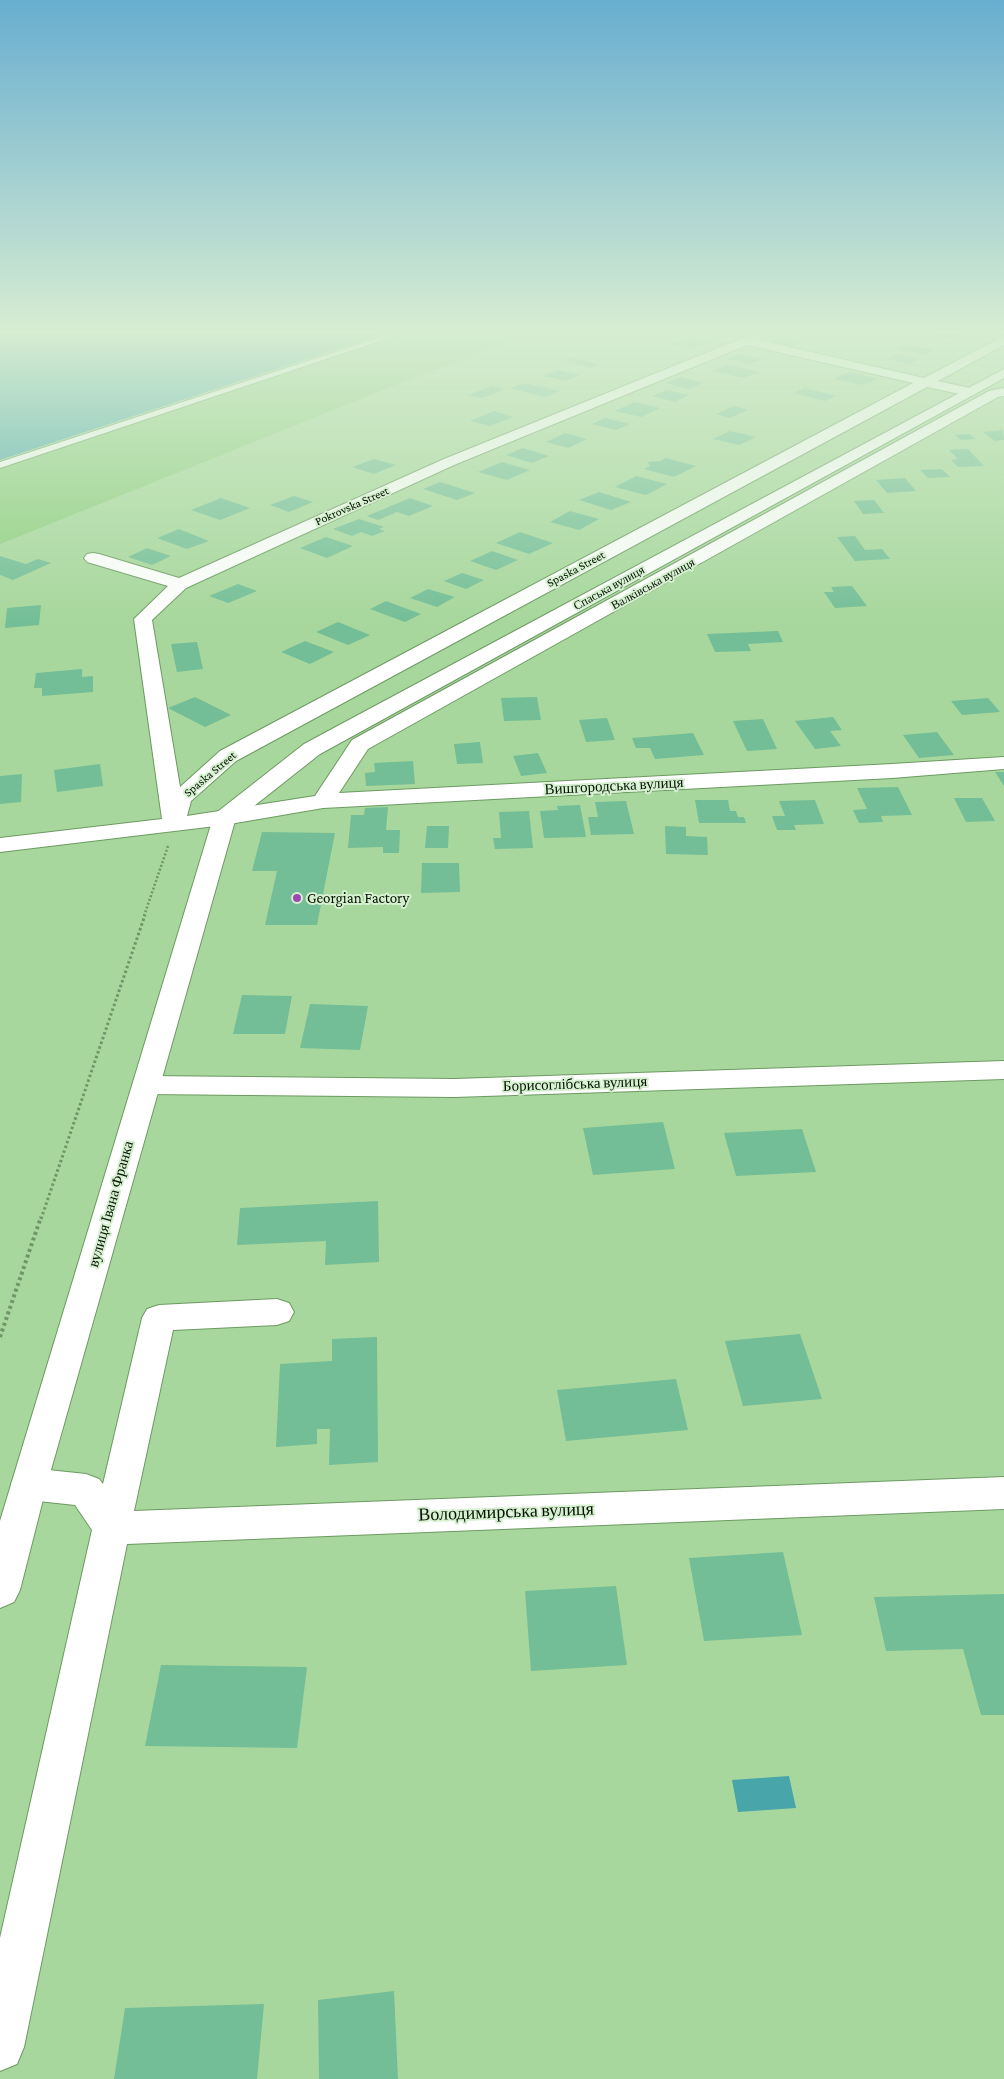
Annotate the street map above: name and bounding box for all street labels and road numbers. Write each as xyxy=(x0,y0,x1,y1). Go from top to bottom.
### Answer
street label: Pokrovska Street xyxy=(313,483,391,529)
street label: Spaska Street xyxy=(544,548,608,590)
street label: Валківська вулиця xyxy=(609,555,697,613)
street label: Спаська вулиця xyxy=(571,563,647,613)
street label: Spaska Street xyxy=(181,748,239,800)
street label: Вишгородська вулиця xyxy=(544,773,684,799)
street label: Борисоглібська вулиця xyxy=(503,1072,647,1096)
street label: вулиця Івана Франка xyxy=(84,1139,138,1269)
street label: Володимирська вулиця xyxy=(418,1498,594,1526)

